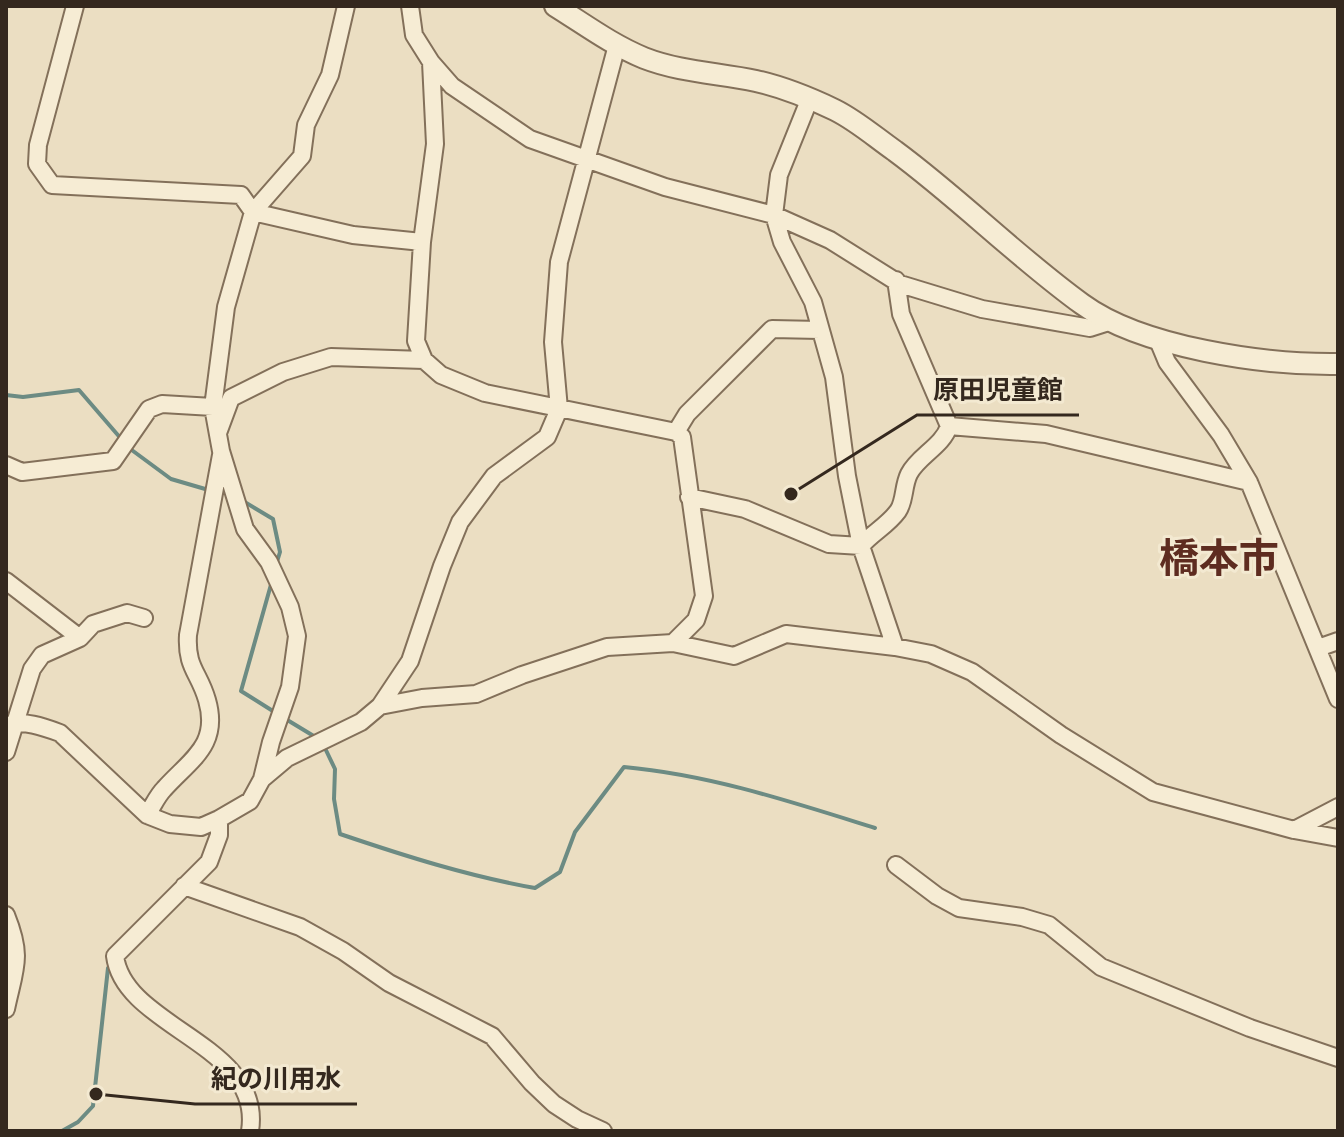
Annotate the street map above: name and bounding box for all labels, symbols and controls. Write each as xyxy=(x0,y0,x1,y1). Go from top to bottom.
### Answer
callout: 原田児童館 xyxy=(917,365,1079,415)
text: 原田児童館 xyxy=(933,372,1063,406)
district label: 橋本市 xyxy=(1159,531,1279,583)
callout: 紀の川用水 xyxy=(195,1054,357,1104)
text: 紀の川用水 xyxy=(211,1061,341,1095)

